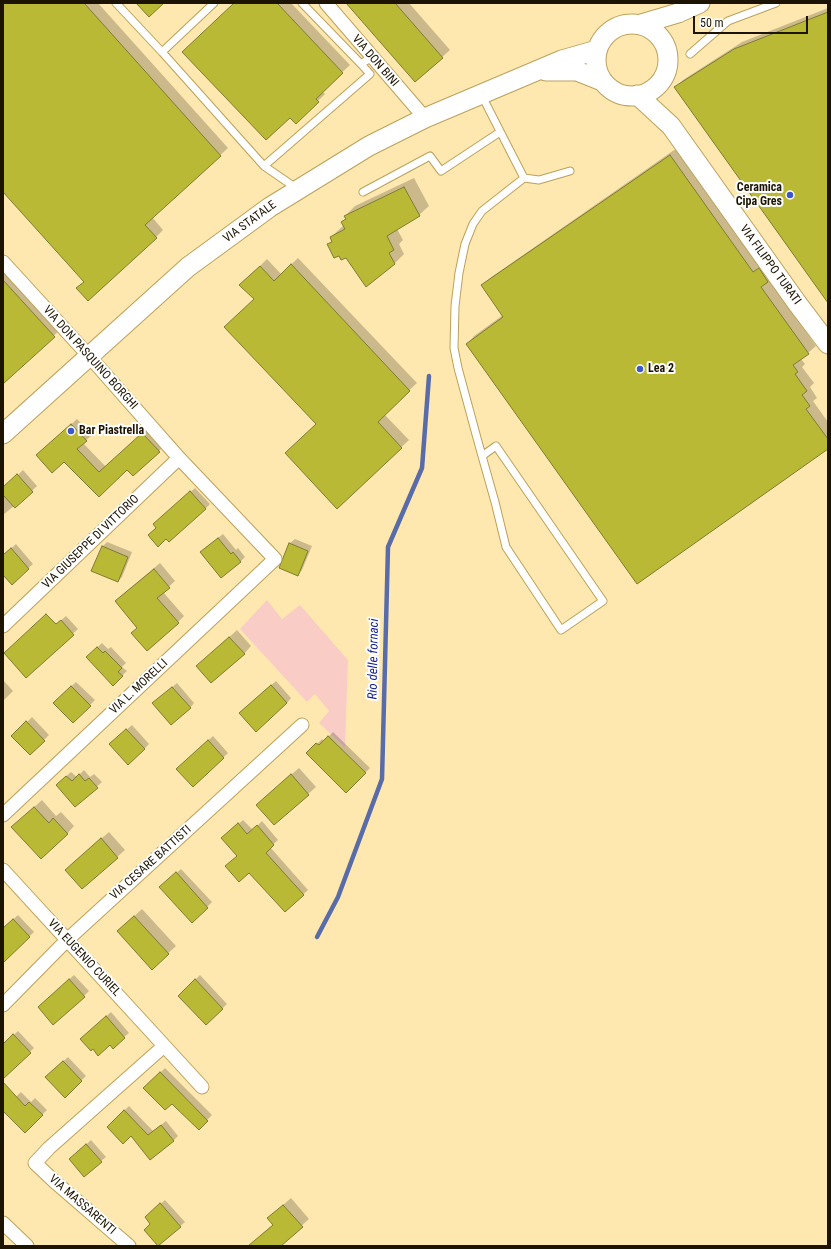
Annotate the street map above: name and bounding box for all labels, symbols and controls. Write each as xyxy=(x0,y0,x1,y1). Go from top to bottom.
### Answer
scale bar xyxy=(695,8,810,34)
text: 50 m xyxy=(700,16,724,30)
street label: VIA DON BINI xyxy=(349,32,401,90)
place label: Ceramica Cipa Gres xyxy=(736,181,782,209)
marker: Ceramica Cipa Gres xyxy=(785,190,795,200)
street label: VIA STATALE xyxy=(221,198,279,246)
street label: VIA FILIPPO TURATI xyxy=(736,222,804,308)
street label: VIA DON PASQUINO BORGHI xyxy=(40,303,140,413)
place label: Lea 2 xyxy=(648,362,674,376)
marker: Lea 2 xyxy=(635,364,645,374)
place label: Bar Piastrella xyxy=(79,424,144,438)
marker: Bar Piastrella xyxy=(66,426,76,436)
street label: VIA GIUSEPPE DI VITTORIO xyxy=(40,492,142,592)
water label: Rio delle fornaci xyxy=(365,619,383,699)
street label: VIA L. MORELLI xyxy=(107,656,171,718)
street label: VIA CESARE BATTISTI xyxy=(107,823,195,903)
street label: VIA EUGENIO CURIEL xyxy=(45,916,123,1000)
street label: VIA MASSARENTI xyxy=(46,1172,118,1238)

